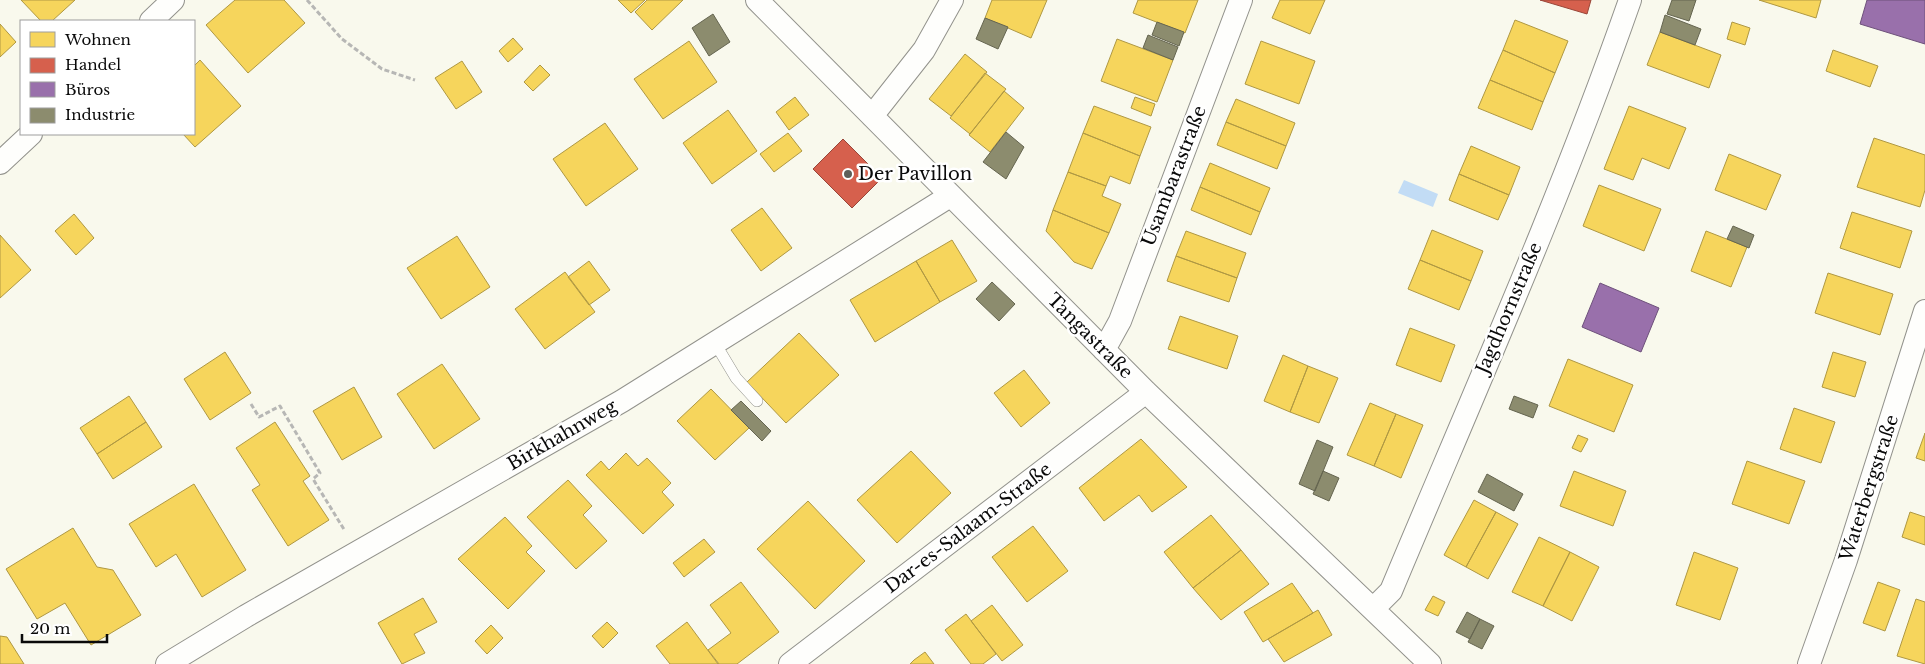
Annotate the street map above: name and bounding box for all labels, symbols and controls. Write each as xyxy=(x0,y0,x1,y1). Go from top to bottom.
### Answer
legend xyxy=(20,20,195,135)
text: Wohnen xyxy=(64,30,131,49)
text: Handel xyxy=(65,55,121,74)
text: Büros xyxy=(65,80,110,99)
street label: Usambarastraße xyxy=(1137,103,1211,249)
text: Industrie xyxy=(65,105,135,124)
place label: Der Pavillon xyxy=(858,163,972,185)
marker: Der Pavillon xyxy=(842,168,854,180)
street label: Jagdhornstraße xyxy=(1471,239,1547,379)
street label: Tangastraße xyxy=(1043,289,1137,383)
street label: Birkhahnweg xyxy=(503,395,621,475)
street label: Waterbergstraße xyxy=(1835,412,1903,565)
street label: Dar-es-Salaam-Straße xyxy=(880,458,1056,598)
scale bar xyxy=(22,612,108,644)
text: 20 m xyxy=(30,619,70,638)

